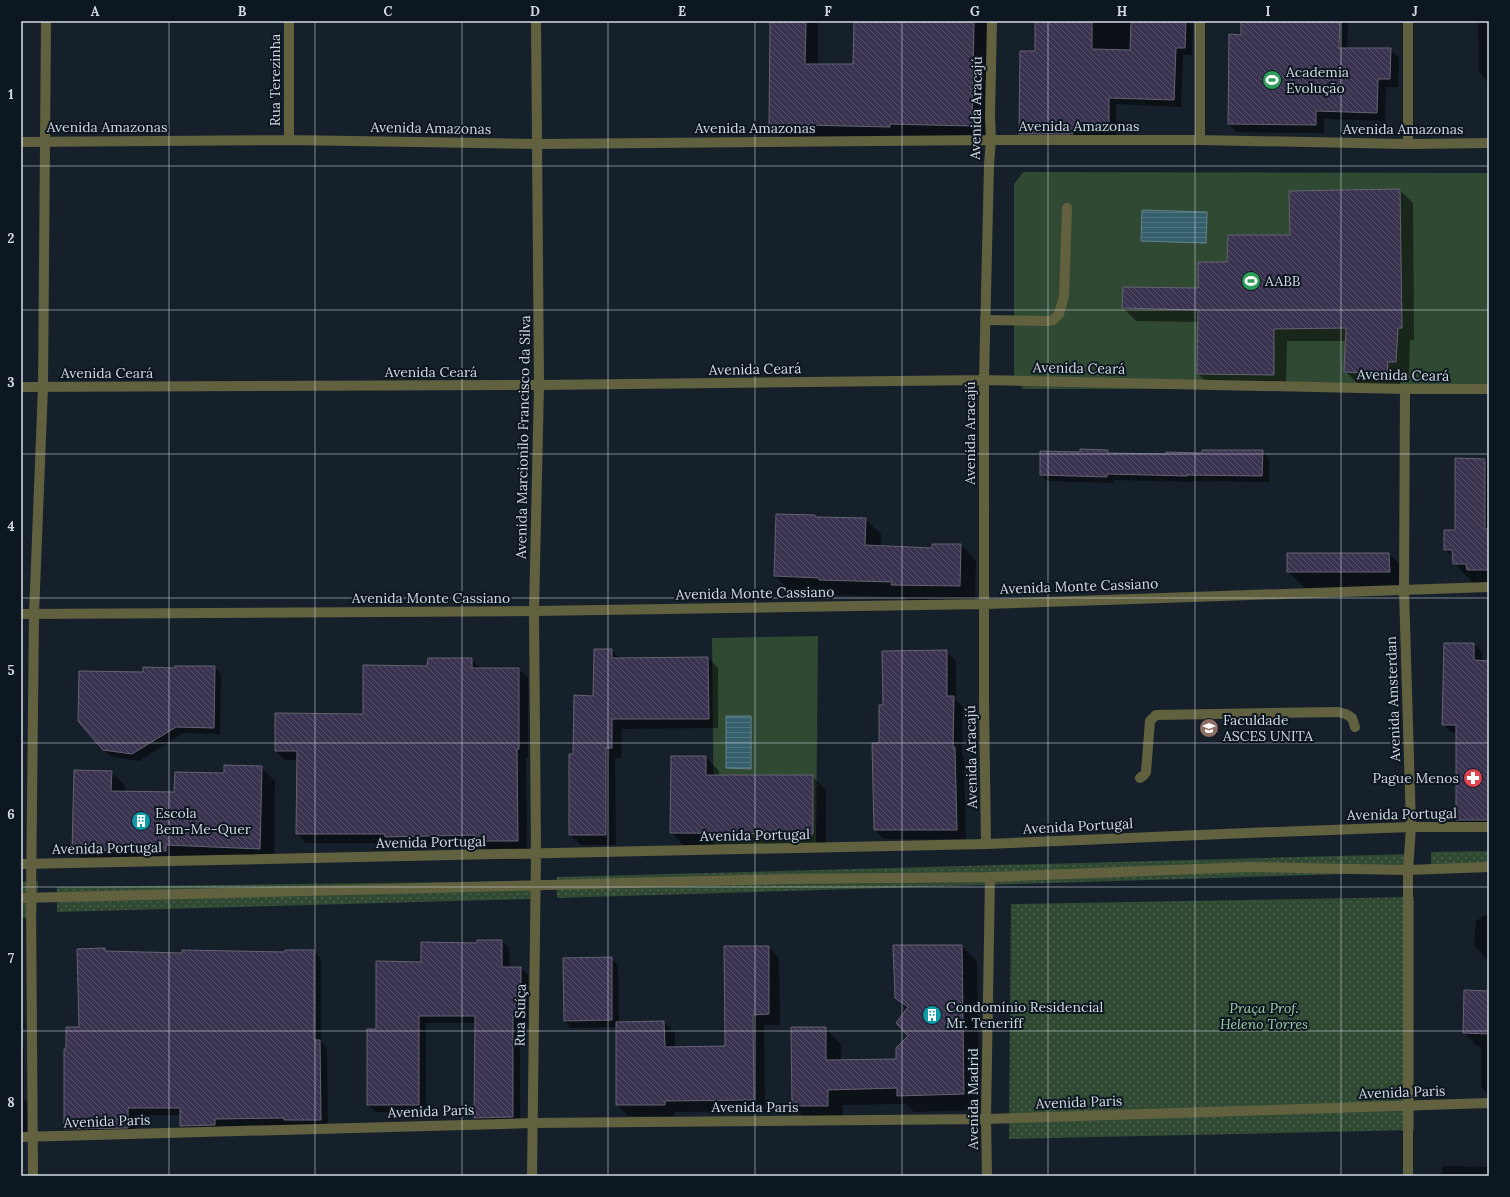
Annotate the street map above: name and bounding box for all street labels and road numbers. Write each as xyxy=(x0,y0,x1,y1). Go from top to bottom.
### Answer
street label: Rua Terezinha xyxy=(266,34,284,126)
street label: Avenida Aracajú xyxy=(966,56,986,161)
street label: Avenida Amazonas xyxy=(1018,117,1139,135)
street label: Avenida Amazonas xyxy=(46,118,167,136)
street label: Avenida Amazonas xyxy=(369,118,492,138)
street label: Avenida Amazonas xyxy=(694,119,815,137)
street label: Avenida Amazonas xyxy=(1342,120,1463,138)
street label: Avenida Marcionilo Francisco da Silva xyxy=(512,315,534,560)
street label: Avenida Ceará xyxy=(1032,358,1125,378)
street label: Avenida Ceará xyxy=(708,359,801,379)
street label: Avenida Ceará xyxy=(384,363,477,381)
street label: Avenida Ceará xyxy=(60,364,153,382)
street label: Avenida Ceará xyxy=(1356,365,1449,385)
street label: Avenida Aracajú xyxy=(961,381,979,486)
street label: Avenida Monte Cassiano xyxy=(998,574,1159,598)
street label: Avenida Monte Cassiano xyxy=(675,583,834,603)
street label: Avenida Monte Cassiano xyxy=(351,589,510,607)
street label: Avenida Amsterdan xyxy=(1382,635,1404,763)
street label: Avenida Aracajú xyxy=(961,705,981,810)
street label: Avenida Portugal xyxy=(1346,804,1457,824)
street label: Avenida Portugal xyxy=(1022,814,1134,838)
street label: Avenida Portugal xyxy=(699,825,810,845)
street label: Avenida Portugal xyxy=(375,832,486,852)
street label: Avenida Portugal xyxy=(51,838,162,858)
street label: Rua Suíça xyxy=(510,983,530,1047)
street label: Avenida Madrid xyxy=(964,1048,982,1151)
street label: Avenida Paris xyxy=(1357,1081,1446,1103)
street label: Avenida Paris xyxy=(1034,1091,1123,1113)
street label: Avenida Paris xyxy=(711,1098,798,1116)
street label: Avenida Paris xyxy=(386,1100,475,1122)
street label: Avenida Paris xyxy=(62,1110,151,1132)

